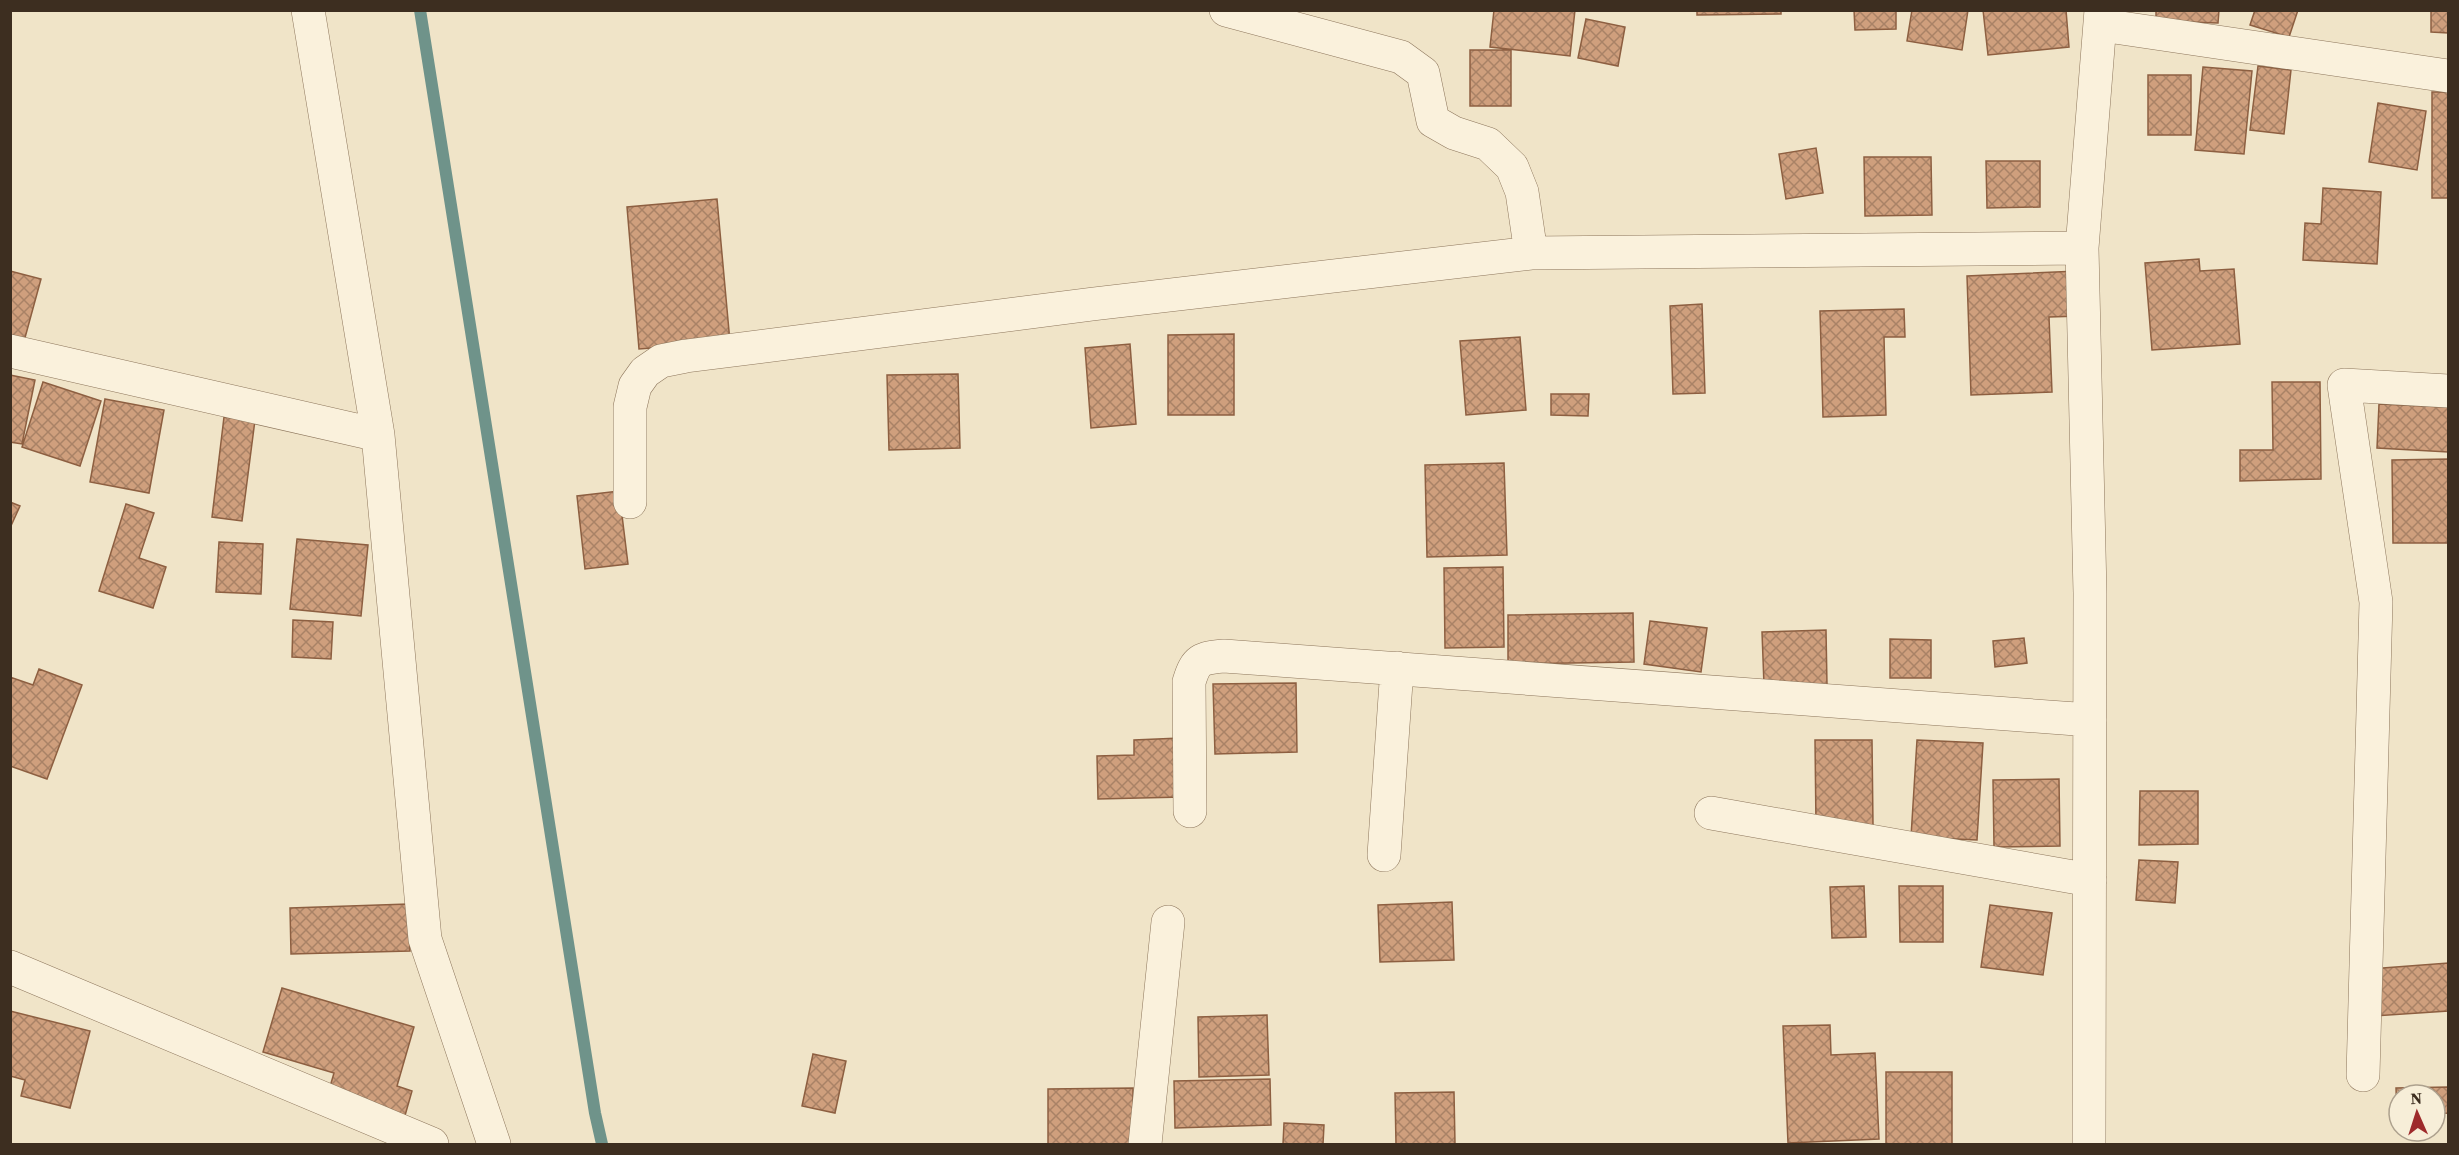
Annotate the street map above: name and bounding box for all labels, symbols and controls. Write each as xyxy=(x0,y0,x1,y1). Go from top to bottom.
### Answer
north arrow xyxy=(2387,1083,2447,1143)
text: N xyxy=(2410,1087,2423,1109)

